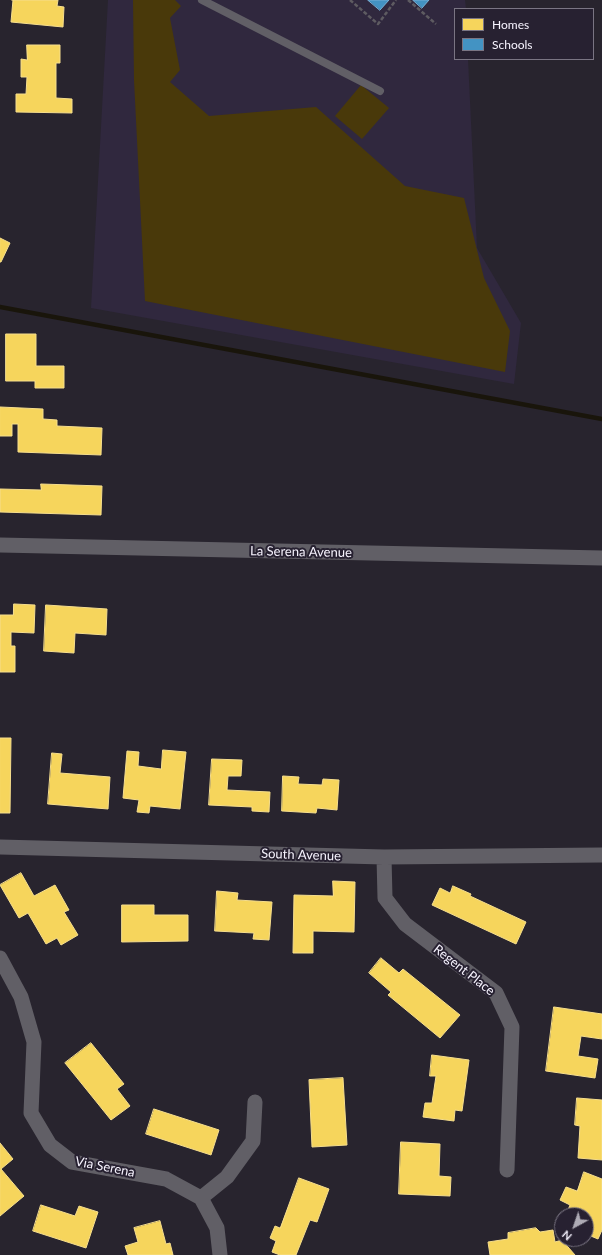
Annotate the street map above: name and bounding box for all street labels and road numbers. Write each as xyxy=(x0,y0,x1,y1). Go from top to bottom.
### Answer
street label: La Serena Avenue xyxy=(250,543,352,561)
street label: South Avenue xyxy=(261,846,341,864)
street label: Regent Place xyxy=(430,941,498,999)
street label: Via Serena xyxy=(74,1154,136,1180)

